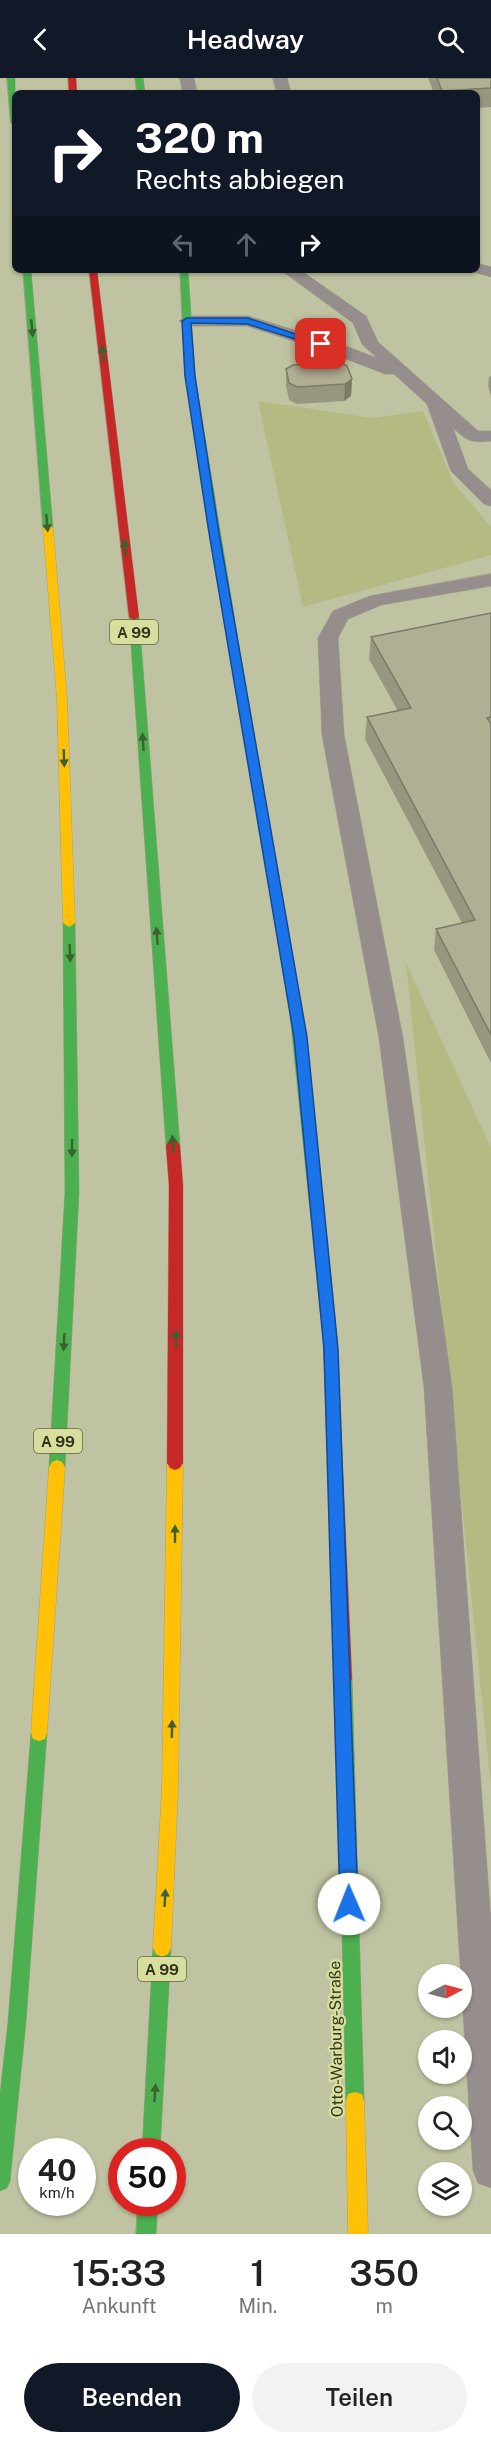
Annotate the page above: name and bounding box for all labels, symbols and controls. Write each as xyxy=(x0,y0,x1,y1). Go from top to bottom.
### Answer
icon: back xyxy=(24,23,57,56)
text: Headway xyxy=(187,23,304,55)
icon: search xyxy=(434,23,467,56)
text: 320 m xyxy=(135,113,264,162)
icon: right xyxy=(36,114,114,192)
text: Rechts abbiegen xyxy=(135,163,344,195)
icon: left xyxy=(167,228,200,261)
icon: ahead xyxy=(230,228,263,261)
icon: right xyxy=(293,228,326,261)
pin xyxy=(295,318,346,369)
one-way arrow xyxy=(27,319,36,338)
icon: arrive xyxy=(304,327,337,360)
one-way arrow xyxy=(98,344,108,363)
one-way arrow xyxy=(42,513,52,532)
one-way arrow xyxy=(120,538,130,557)
road number: A 99 xyxy=(110,620,158,644)
one-way arrow xyxy=(138,732,147,751)
one-way arrow xyxy=(59,748,68,767)
one-way arrow xyxy=(152,927,162,946)
one-way arrow xyxy=(65,943,75,962)
one-way arrow xyxy=(168,1135,178,1154)
one-way arrow xyxy=(67,1138,77,1157)
one-way arrow xyxy=(171,1330,181,1349)
one-way arrow xyxy=(59,1333,69,1352)
road number: A 99 xyxy=(34,1429,82,1453)
one-way arrow xyxy=(170,1525,180,1544)
one-way arrow xyxy=(167,1720,176,1739)
position arrow xyxy=(317,1872,381,1936)
one-way arrow xyxy=(161,1888,170,1907)
road number: A 99 xyxy=(138,1957,186,1981)
street label: Otto-Warburg-Straße xyxy=(325,1961,347,2117)
north arrow xyxy=(418,1964,472,2018)
map controls xyxy=(418,1964,472,2216)
button: sound xyxy=(418,2030,472,2084)
one-way arrow xyxy=(150,2083,160,2102)
button: search xyxy=(418,2096,472,2150)
speed limit sign: 50 xyxy=(108,2138,186,2216)
text: 40 xyxy=(37,2152,77,2188)
button: layers xyxy=(418,2162,472,2216)
text: km/h xyxy=(39,2184,75,2201)
text: 15:33 xyxy=(72,2252,166,2294)
text: 1 xyxy=(250,2252,265,2294)
text: 350 xyxy=(349,2252,419,2294)
text: Ankunft xyxy=(82,2294,157,2318)
text: Min. xyxy=(238,2294,277,2318)
text: m xyxy=(375,2294,393,2318)
button: Beenden xyxy=(24,2363,240,2432)
button: Teilen xyxy=(252,2363,467,2432)

